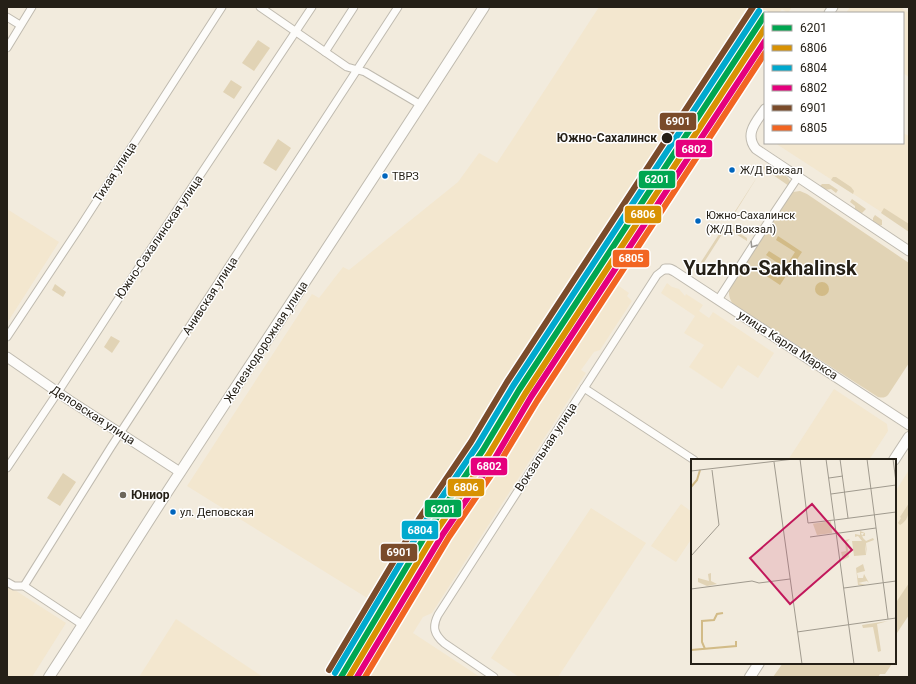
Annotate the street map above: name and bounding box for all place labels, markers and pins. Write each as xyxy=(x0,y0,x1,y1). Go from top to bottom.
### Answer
place label: Южно-Сахалинск xyxy=(557,131,657,145)
marker: Южно-Сахалинск xyxy=(660,131,674,145)
place label: Ж/Д Вокзал xyxy=(740,164,803,177)
marker: Ж/Д Вокзал xyxy=(727,165,737,175)
place label: ТВРЗ xyxy=(392,170,419,183)
marker: ТВРЗ xyxy=(380,171,390,181)
place label: Южно-Сахалинск (Ж/Д Вокзал) xyxy=(706,209,795,236)
marker: Южно-Сахалинск (Ж/Д Вокзал) xyxy=(693,216,703,226)
place label: Юниор xyxy=(131,488,170,502)
marker: Юниор xyxy=(118,490,128,500)
place label: ул. Деповская xyxy=(180,506,254,519)
marker: ул. Деповская xyxy=(168,507,178,517)

